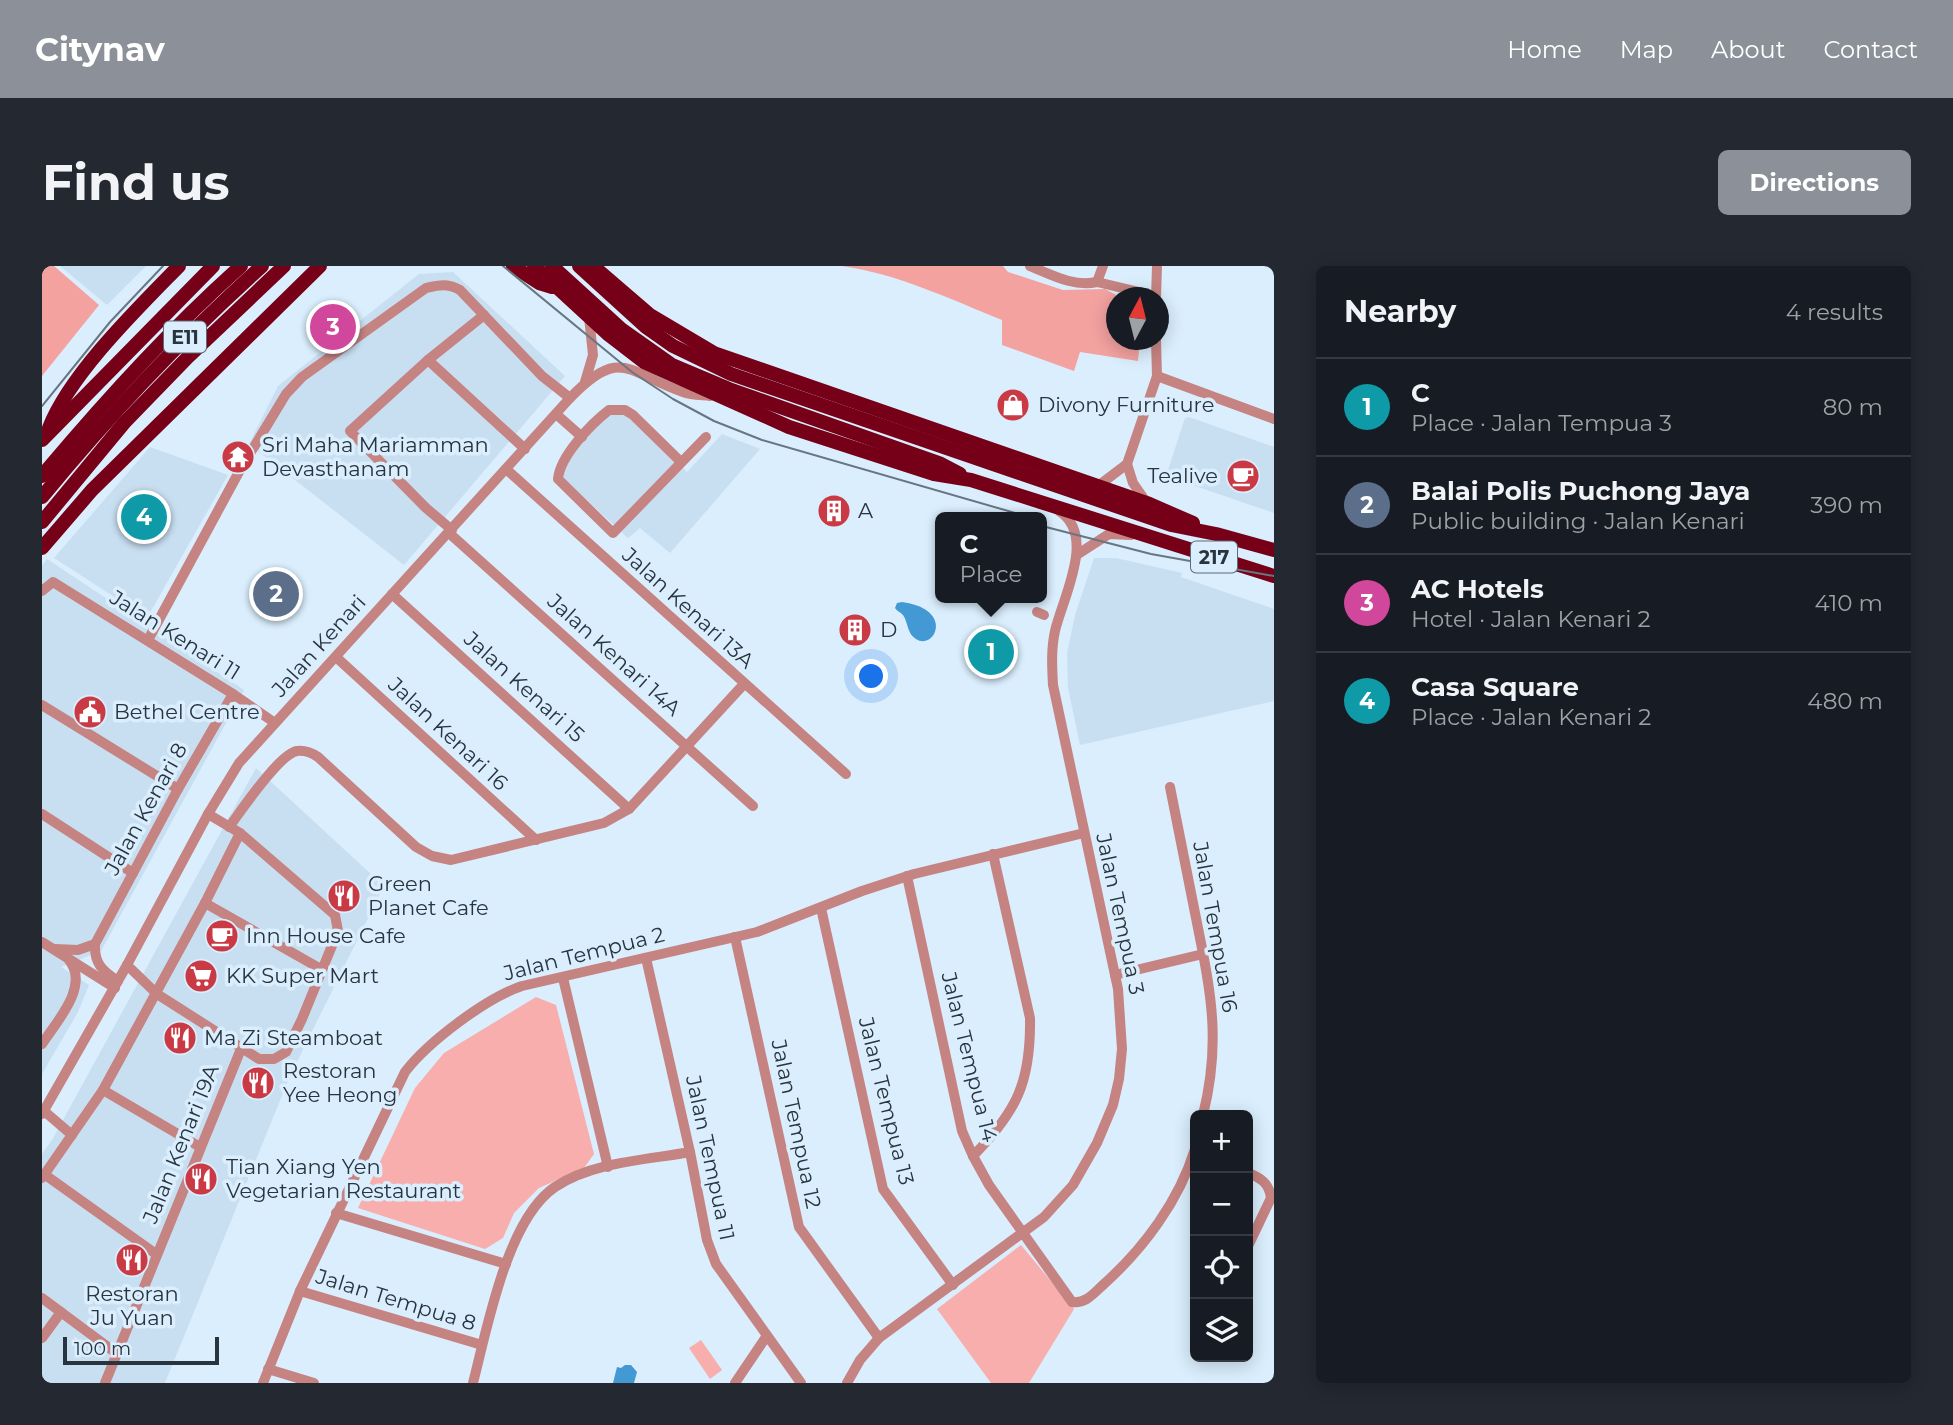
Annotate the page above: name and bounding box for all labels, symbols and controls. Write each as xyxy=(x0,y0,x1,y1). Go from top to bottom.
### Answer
text: Citynav xyxy=(35,29,165,69)
text: Home xyxy=(1507,35,1582,64)
text: Map xyxy=(1620,35,1673,64)
text: About xyxy=(1711,35,1785,64)
text: Contact xyxy=(1823,35,1918,64)
button: Directions xyxy=(1718,150,1911,215)
text: Find us xyxy=(42,153,230,212)
north arrow xyxy=(1106,287,1169,350)
text: Nearby xyxy=(1344,293,1456,330)
text: 4 results xyxy=(1786,298,1883,326)
pin: 3 xyxy=(310,301,356,353)
road number: E11 xyxy=(164,321,206,352)
text: C xyxy=(1411,377,1430,409)
shop icon: Divony Furniture xyxy=(994,386,1032,424)
place label: Divony Furniture xyxy=(1038,392,1214,417)
text: 1 xyxy=(1362,393,1372,421)
text: 80 m xyxy=(1823,393,1883,421)
text: Place · Jalan Tempua 3 xyxy=(1411,409,1672,437)
place label: Sri Maha Mariamman Devasthanam xyxy=(262,432,489,481)
temple icon: Sri Maha Mariamman Devasthanam xyxy=(219,438,257,476)
cafe icon: Tealive xyxy=(1224,457,1262,495)
place label: Tealive xyxy=(1147,463,1218,488)
text: Balai Polis Puchong Jaya xyxy=(1411,475,1750,507)
pin: 4 xyxy=(121,491,167,543)
text: 2 xyxy=(1360,491,1374,519)
text: 390 m xyxy=(1810,491,1883,519)
building icon: A xyxy=(815,492,853,530)
place label: A xyxy=(858,498,874,523)
text: Public building · Jalan Kenari xyxy=(1411,507,1745,535)
popup xyxy=(935,512,1047,603)
text: C xyxy=(960,528,978,560)
street label: Jalan Kenari 13A xyxy=(617,541,760,674)
road number: 217 xyxy=(1191,542,1237,572)
text: Place xyxy=(960,560,1022,588)
pin: 2 xyxy=(253,568,299,620)
text: AC Hotels xyxy=(1411,573,1544,605)
street label: Jalan Kenari 11 xyxy=(105,584,245,685)
street label: Jalan Kenari 14A xyxy=(542,588,687,722)
text: 3 xyxy=(1360,589,1374,617)
text: 410 m xyxy=(1814,589,1883,617)
street label: Jalan Kenari xyxy=(266,590,371,702)
text: Hotel · Jalan Kenari 2 xyxy=(1411,605,1651,633)
building icon: D xyxy=(836,611,874,649)
place label: D xyxy=(880,617,897,642)
street label: Jalan Kenari 15 xyxy=(458,625,590,747)
pin: 1 xyxy=(968,626,1014,678)
your location xyxy=(854,659,888,693)
street label: Jalan Kenari 16 xyxy=(383,671,513,795)
text: Casa Square xyxy=(1411,671,1579,703)
text: 4 xyxy=(1359,687,1375,715)
text: 480 m xyxy=(1807,687,1883,715)
public building icon: Bethel Centre xyxy=(71,693,109,731)
place label: Bethel Centre xyxy=(114,699,260,724)
text: Place · Jalan Kenari 2 xyxy=(1411,703,1651,731)
street label: Jalan Kenari 8 xyxy=(98,738,192,880)
street label: Jalan Tempua 3 xyxy=(1091,830,1150,997)
street label: Jalan Tempua 16 xyxy=(1188,839,1243,1015)
place label: Green Planet Cafe xyxy=(368,871,489,920)
restaurant icon: Green Planet Cafe xyxy=(325,877,363,915)
cafe icon: Inn House Cafe xyxy=(203,917,241,955)
street label: Jalan Tempua 2 xyxy=(500,921,667,986)
place label: Inn House Cafe xyxy=(246,923,406,948)
supermarket icon: KK Super Mart xyxy=(182,957,220,995)
place label: KK Super Mart xyxy=(226,963,379,988)
street label: Jalan Tempua 14 xyxy=(936,968,1003,1145)
street label: Jalan Tempua 13 xyxy=(853,1013,919,1187)
restaurant icon: Ma Zi Steamboat xyxy=(161,1019,199,1057)
place label: Ma Zi Steamboat xyxy=(204,1025,383,1050)
street label: Jalan Tempua 12 xyxy=(766,1036,827,1211)
place label: Restoran Yee Heong xyxy=(283,1058,397,1107)
street label: Jalan Kenari 19A xyxy=(137,1060,224,1228)
restaurant icon: Restoran Yee Heong xyxy=(239,1064,277,1102)
street label: Jalan Tempua 11 xyxy=(681,1072,740,1243)
map controls xyxy=(1190,1110,1253,1362)
button: + xyxy=(1190,1110,1253,1173)
place label: Tian Xiang Yen Vegetarian Restaurant xyxy=(226,1154,461,1203)
restaurant icon: Tian Xiang Yen Vegetarian Restaurant xyxy=(182,1160,220,1198)
button: − xyxy=(1190,1173,1253,1236)
button: locate xyxy=(1190,1236,1253,1299)
restaurant icon: Restoran Ju Yuan xyxy=(113,1241,151,1279)
street label: Jalan Tempua 8 xyxy=(312,1263,479,1336)
place label: Restoran Ju Yuan xyxy=(85,1281,179,1330)
button: layers xyxy=(1190,1299,1253,1362)
scale bar xyxy=(63,1334,219,1366)
text: 100 m xyxy=(74,1337,131,1360)

